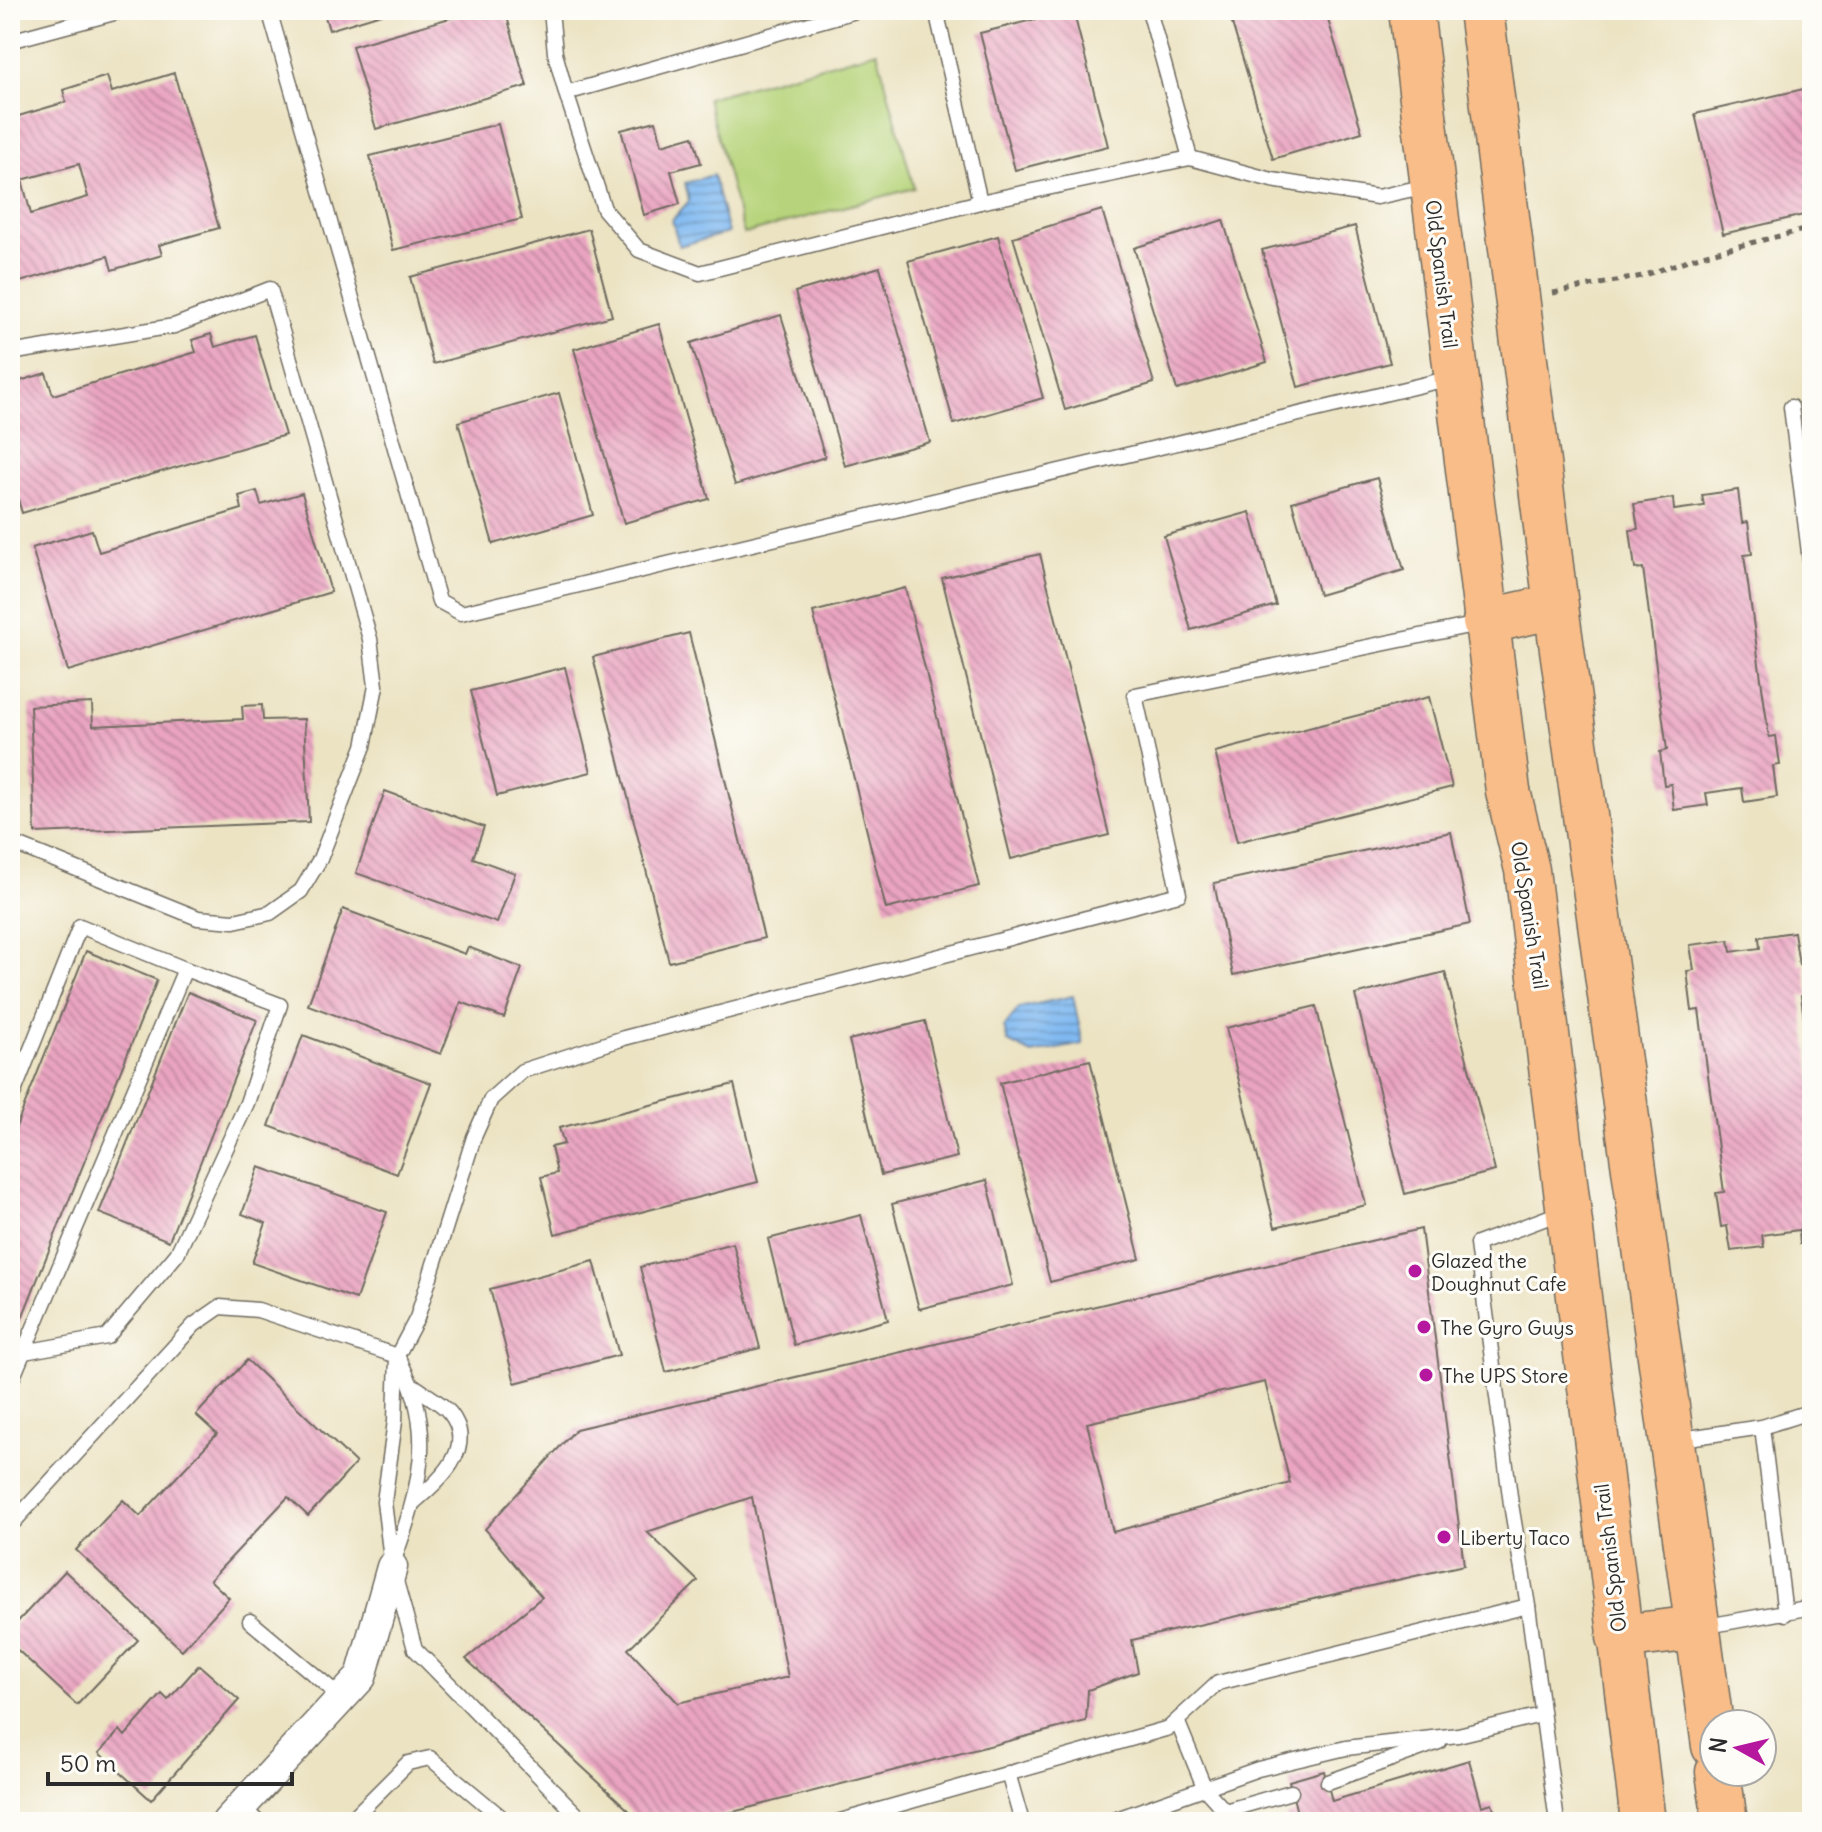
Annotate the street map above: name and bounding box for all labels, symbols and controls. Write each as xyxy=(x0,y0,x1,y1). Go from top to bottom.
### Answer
street label: Old Spanish Trail xyxy=(1420,198,1464,350)
street label: Old Spanish Trail xyxy=(1506,839,1554,991)
place label: Glazed the Doughnut Cafe xyxy=(1431,1248,1567,1296)
marker: Glazed the Doughnut Cafe xyxy=(1406,1262,1424,1280)
place label: The Gyro Guys xyxy=(1440,1315,1574,1340)
marker: The Gyro Guys xyxy=(1415,1318,1433,1336)
place label: The UPS Store xyxy=(1442,1363,1568,1388)
marker: The UPS Store xyxy=(1417,1366,1435,1384)
street label: Old Spanish Trail xyxy=(1588,1482,1632,1634)
place label: Liberty Taco xyxy=(1460,1525,1570,1550)
marker: Liberty Taco xyxy=(1435,1528,1453,1546)
north arrow xyxy=(1698,1708,1778,1788)
scale bar xyxy=(48,1736,292,1786)
text: N xyxy=(1703,1736,1733,1755)
text: 50 m xyxy=(60,1748,116,1778)

